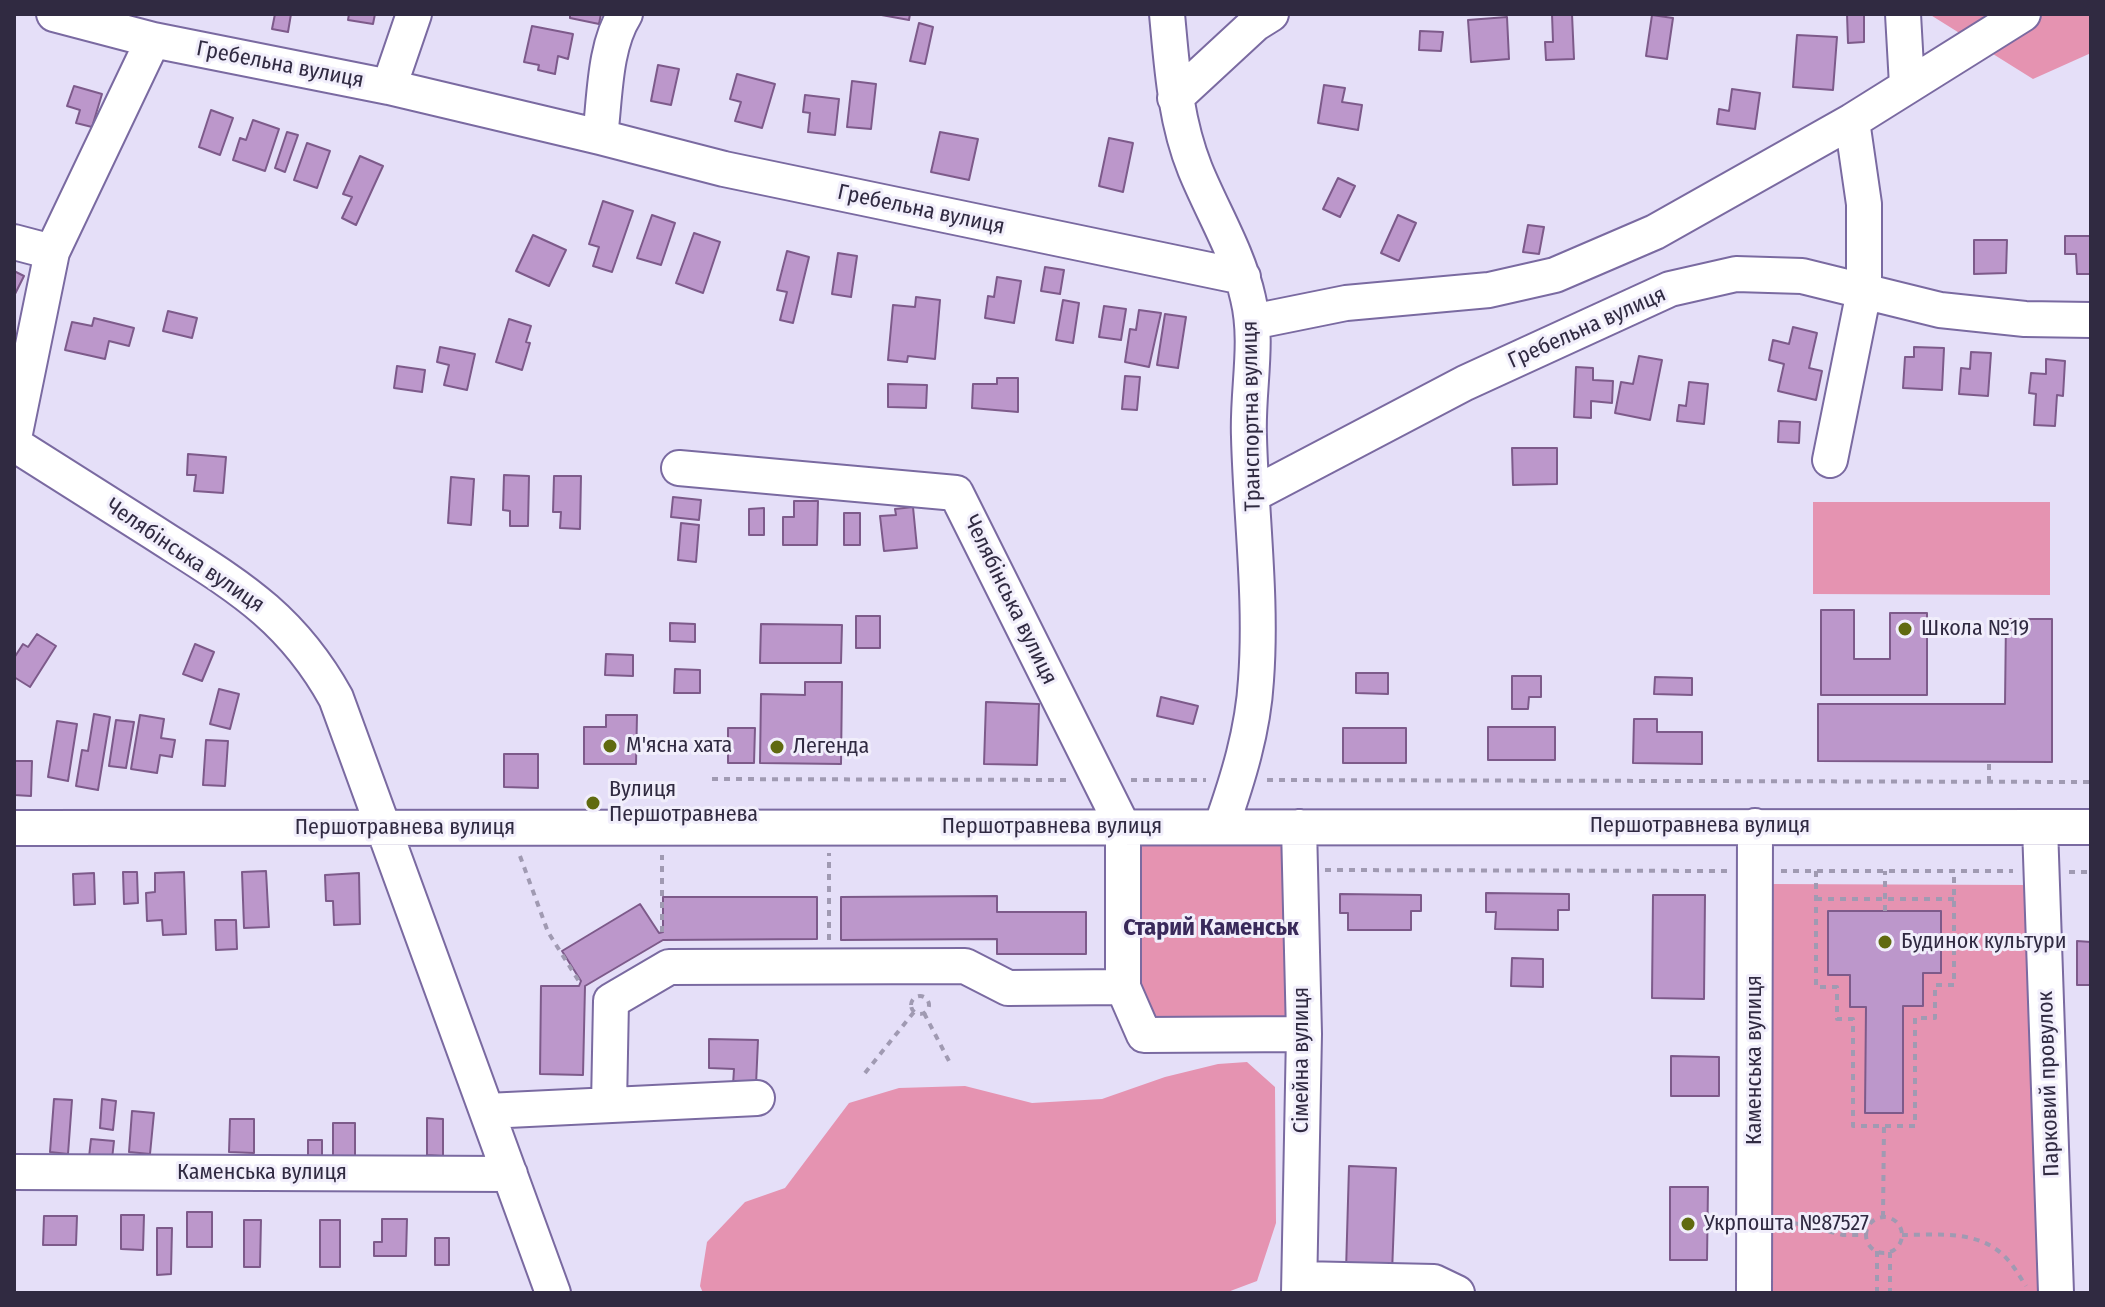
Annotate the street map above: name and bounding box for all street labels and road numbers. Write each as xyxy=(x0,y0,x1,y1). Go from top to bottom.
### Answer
street label: Гребельна вулиця xyxy=(194,36,366,94)
street label: Гребельна вулиця xyxy=(835,179,1007,241)
street label: Гребельна вулиця xyxy=(1504,281,1670,375)
street label: Транспортна вулиця xyxy=(1237,320,1267,512)
street label: Челябінська вулиця xyxy=(101,493,269,619)
street label: Челябінська вулиця xyxy=(958,511,1062,689)
street label: Першотравнева вулиця xyxy=(1590,813,1810,839)
street label: Першотравнева вулиця xyxy=(942,814,1162,840)
street label: Першотравнева вулиця xyxy=(295,815,515,841)
street label: Каменська вулиця xyxy=(1742,975,1768,1145)
street label: Сімейна вулиця xyxy=(1289,987,1315,1133)
street label: Парковий провулок xyxy=(2033,991,2065,1177)
street label: Каменська вулиця xyxy=(177,1160,347,1186)

